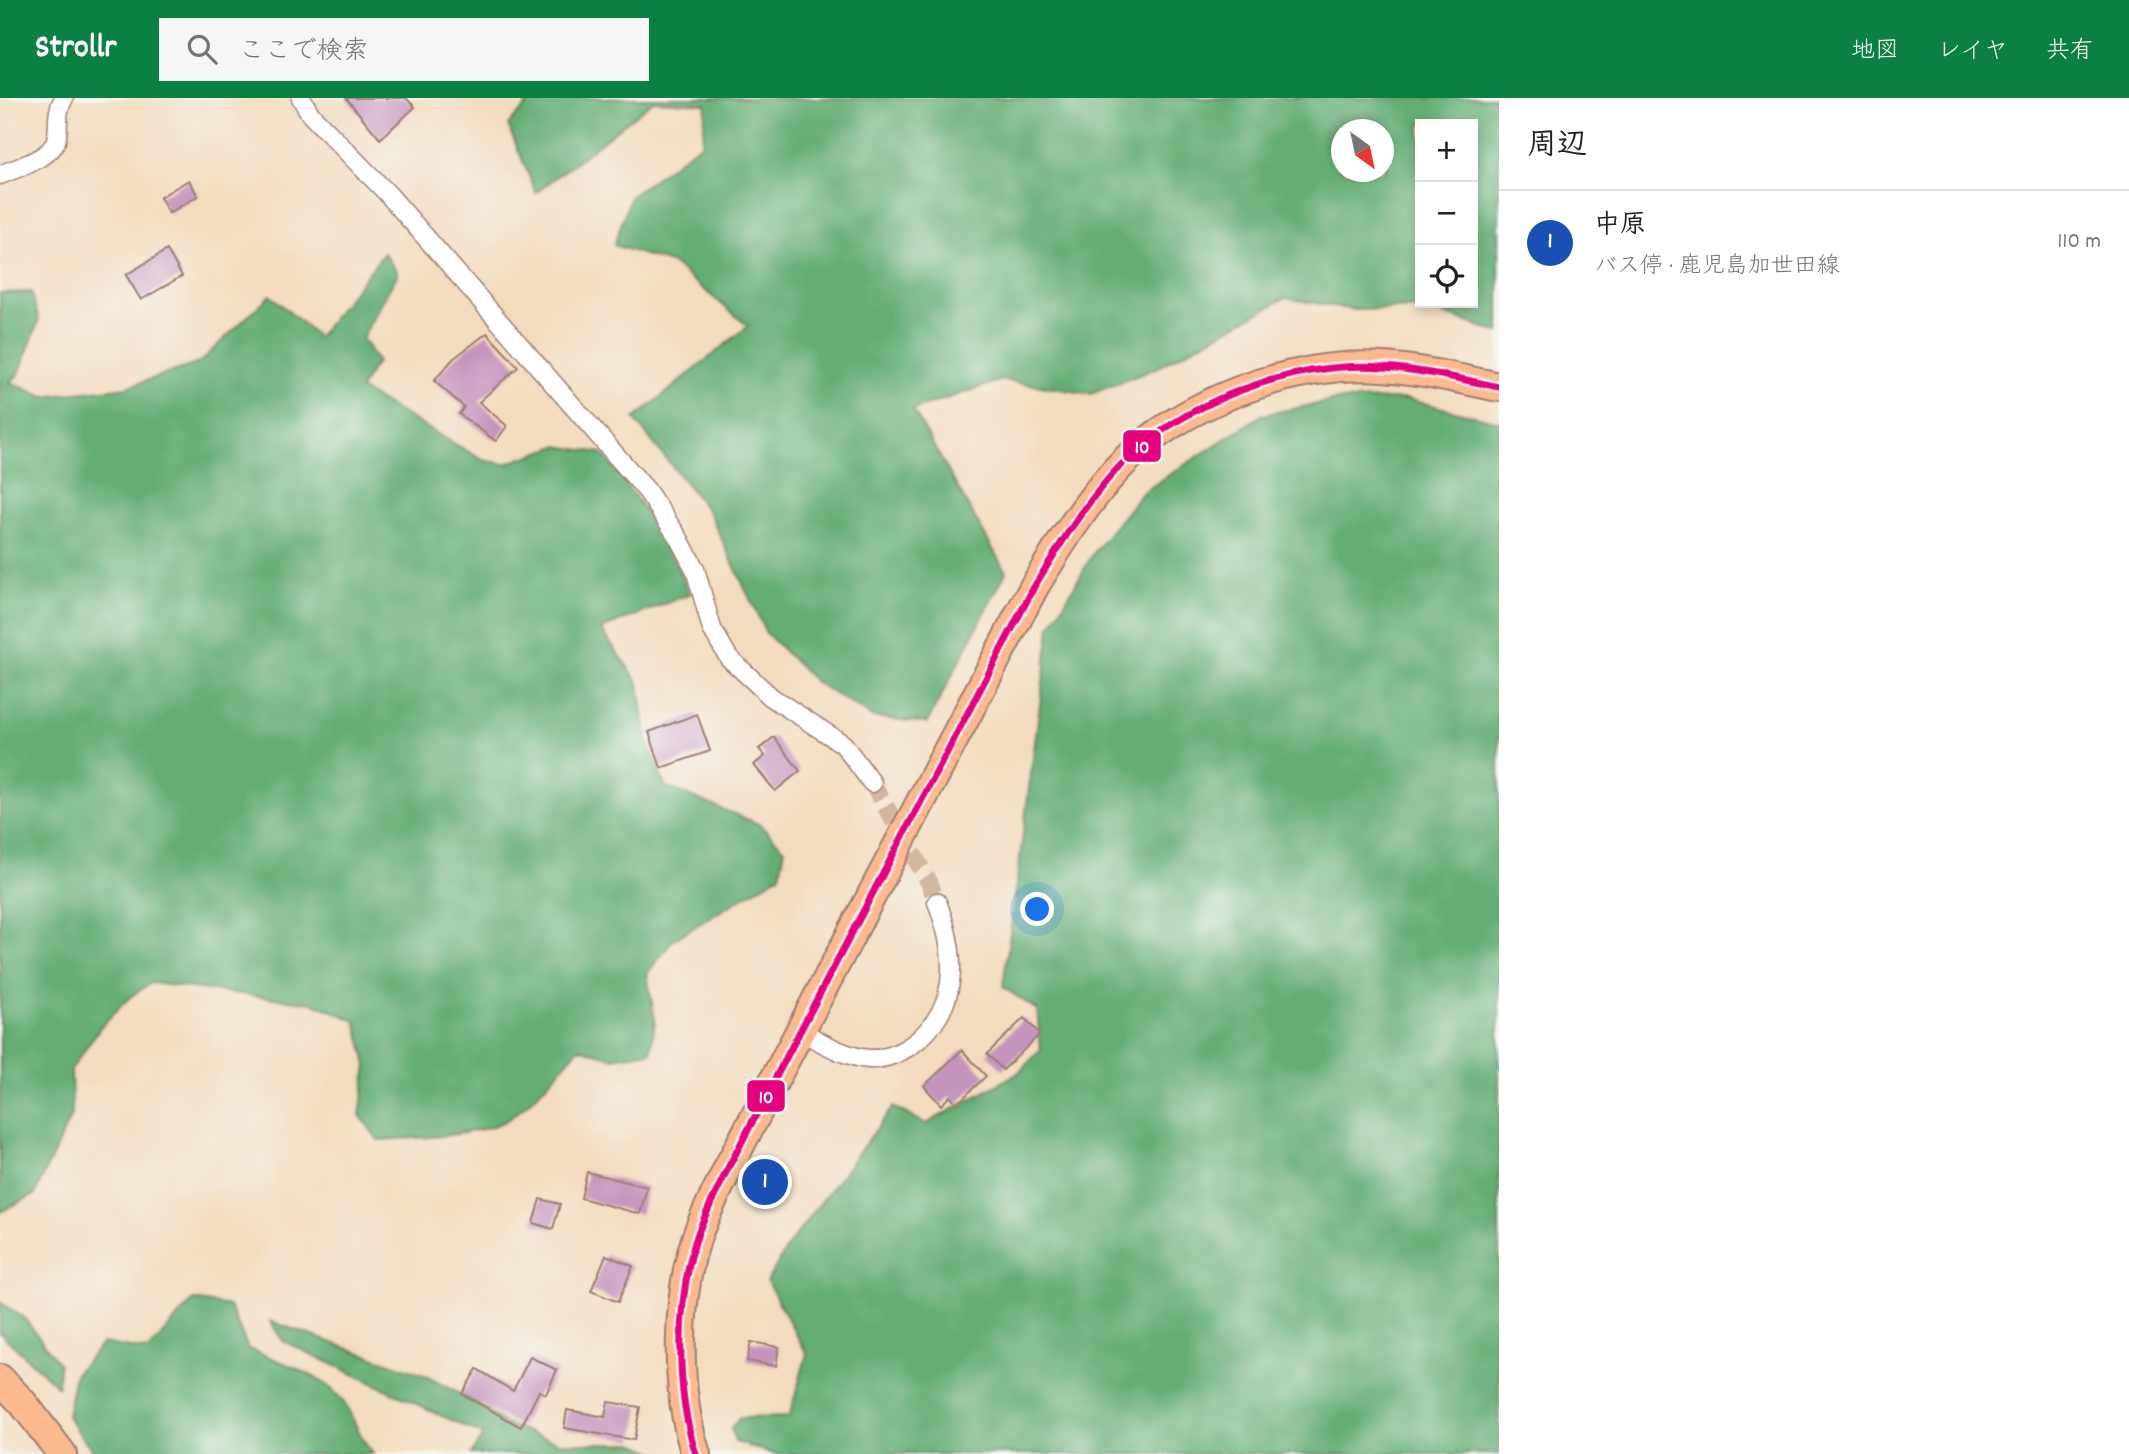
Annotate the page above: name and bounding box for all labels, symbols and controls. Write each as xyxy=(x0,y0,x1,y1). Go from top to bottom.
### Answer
search box xyxy=(159,18,649,81)
text: Strollr xyxy=(35,26,117,73)
icon: search xyxy=(183,30,221,68)
text: ここで検索 xyxy=(239,34,369,71)
text: 地図 xyxy=(1851,35,1899,69)
text: レイヤ xyxy=(1937,35,2008,69)
text: 共有 xyxy=(2046,35,2094,69)
north arrow xyxy=(1331,119,1394,182)
map controls xyxy=(1415,119,1478,308)
button: + xyxy=(1415,119,1478,182)
text: 周辺 xyxy=(1527,126,1587,169)
button: − xyxy=(1415,182,1478,245)
text: 中原 xyxy=(1594,208,1646,245)
text: 1 xyxy=(1547,226,1553,259)
text: 110 m xyxy=(2057,226,2101,259)
button: locate xyxy=(1415,245,1478,308)
text: バス停 · 鹿児島加世田線 xyxy=(1594,251,1840,284)
line badge: 10 xyxy=(1122,429,1162,463)
text: 10 xyxy=(1135,436,1149,463)
your location xyxy=(1020,892,1054,926)
line badge: 10 xyxy=(746,1079,786,1113)
text: 10 xyxy=(759,1086,773,1113)
pin: 1 xyxy=(742,1156,788,1208)

